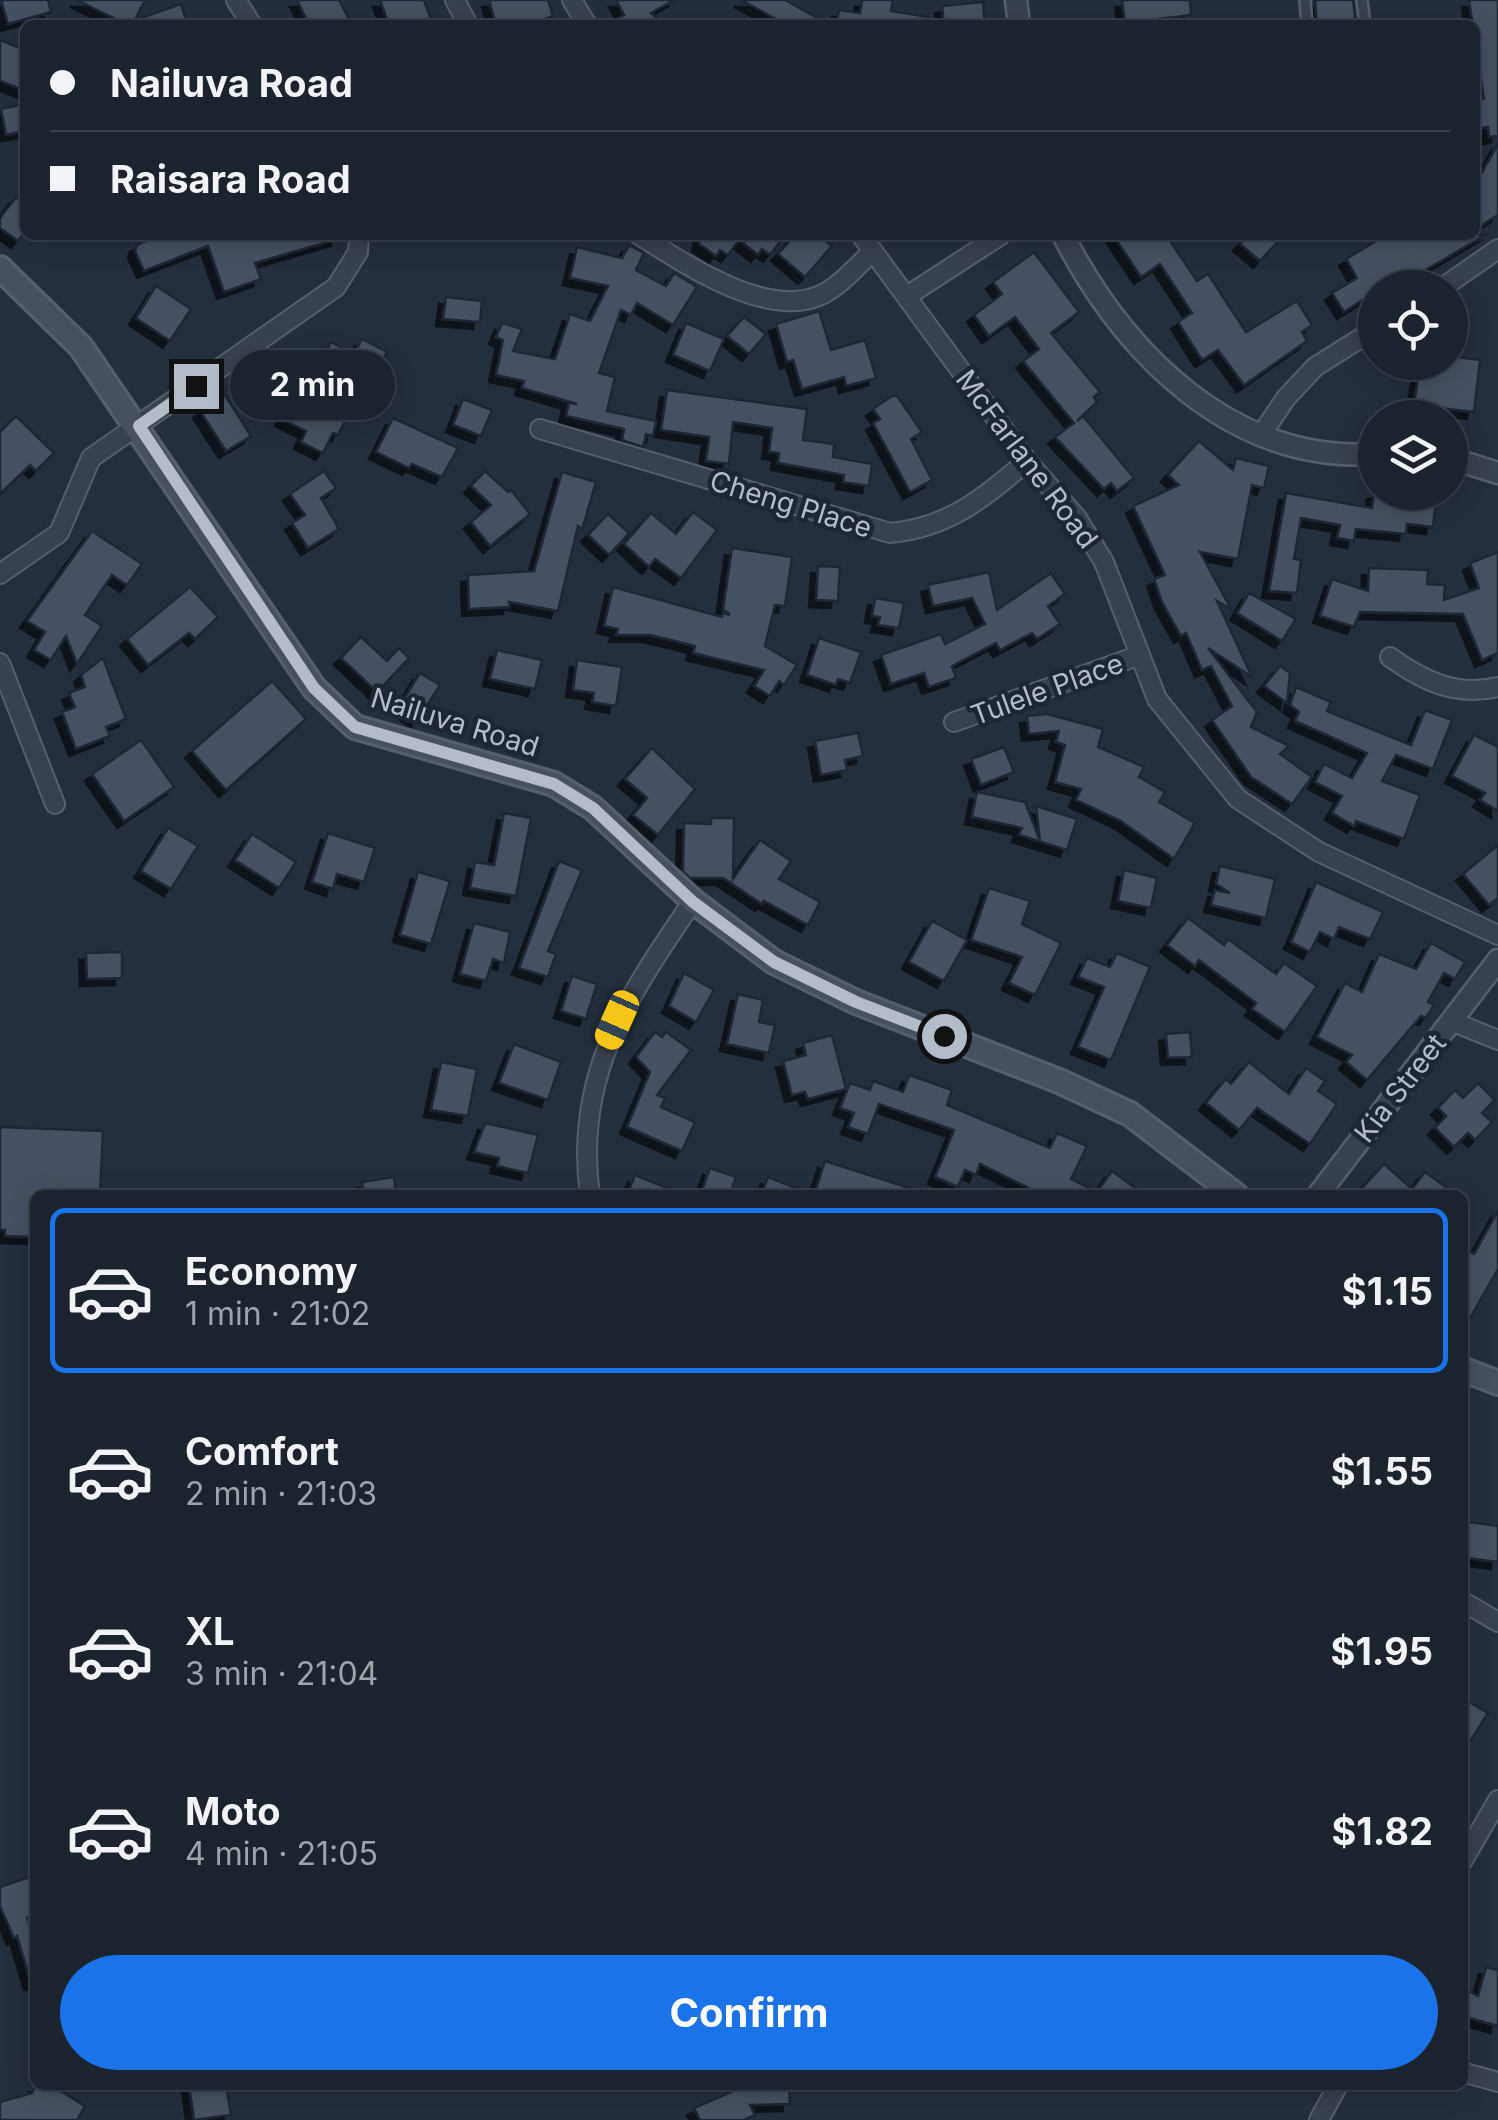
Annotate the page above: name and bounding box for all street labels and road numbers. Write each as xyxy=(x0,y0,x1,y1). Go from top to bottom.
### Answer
street label: McFarlane Road xyxy=(949,363,1105,555)
street label: Cheng Place xyxy=(706,463,876,545)
street label: Tulele Place xyxy=(966,646,1128,732)
street label: Nailuva Road xyxy=(367,680,543,764)
street label: Kia Street xyxy=(1347,1027,1453,1149)

